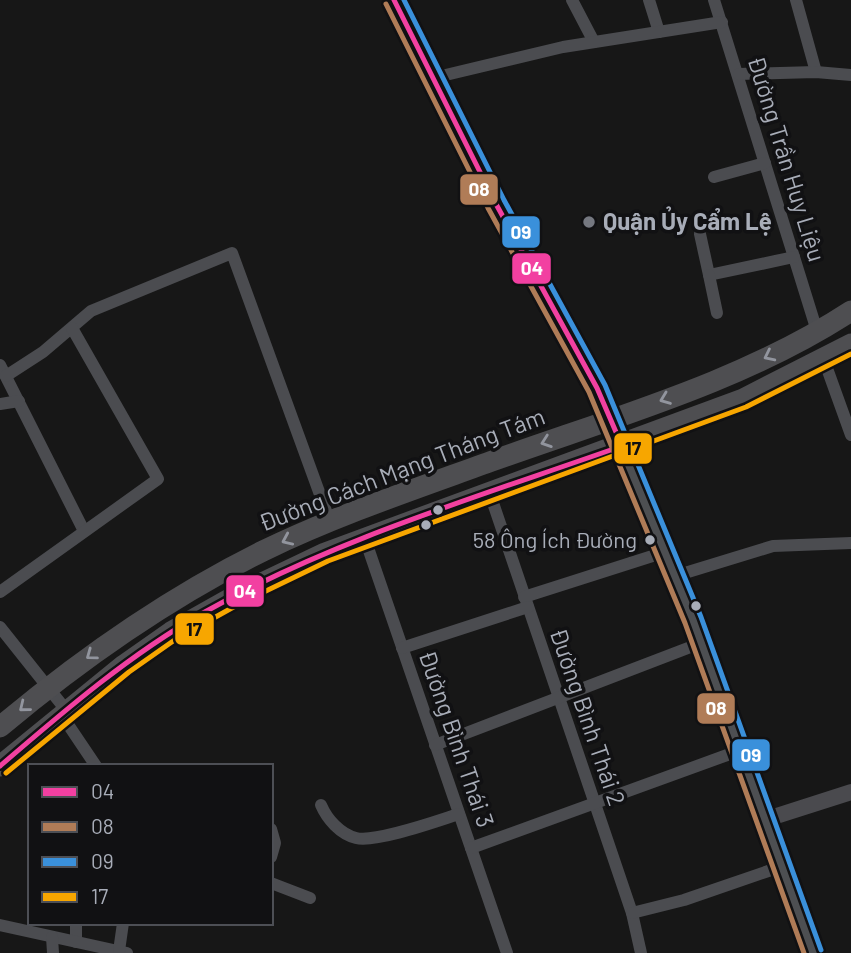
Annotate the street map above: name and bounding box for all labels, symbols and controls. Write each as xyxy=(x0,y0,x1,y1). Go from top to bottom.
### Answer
street label: Đường Trần Huy Liệu xyxy=(742,52,832,265)
line badge: 08 xyxy=(459,173,499,206)
text: 08 xyxy=(468,177,490,200)
place label: Quận Ủy Cẩm Lệ xyxy=(603,206,772,236)
marker: Quận Ủy Cẩm Lệ xyxy=(581,214,597,230)
line badge: 09 xyxy=(501,215,541,249)
text: 09 xyxy=(511,220,531,243)
line badge: 04 xyxy=(511,252,552,285)
text: 04 xyxy=(521,256,543,279)
one-way arrow xyxy=(764,348,776,362)
one-way arrow xyxy=(660,390,672,404)
street label: Đường Cách Mạng Tháng Tám xyxy=(254,401,549,537)
line badge: 17 xyxy=(613,432,653,465)
one-way arrow xyxy=(540,434,552,448)
text: 17 xyxy=(625,436,642,459)
unlabelled marker xyxy=(431,503,445,517)
unlabelled marker xyxy=(419,518,433,532)
place label: 58 Ông Ích Đường xyxy=(473,526,637,552)
one-way arrow xyxy=(282,532,295,546)
marker: 58 Ông Ích Đường xyxy=(643,533,657,547)
line badge: 04 xyxy=(225,574,265,608)
text: 04 xyxy=(234,579,256,602)
unlabelled marker xyxy=(689,599,703,613)
line badge: 17 xyxy=(174,612,215,646)
text: 17 xyxy=(186,617,203,640)
street label: Đường Bình Thái 2 xyxy=(544,624,632,809)
one-way arrow xyxy=(87,646,99,659)
street label: Đường Bình Thái 3 xyxy=(414,646,501,831)
line badge: 08 xyxy=(696,692,736,725)
text: 08 xyxy=(705,696,727,719)
one-way arrow xyxy=(19,699,32,711)
line badge: 09 xyxy=(731,738,771,772)
text: 09 xyxy=(741,743,761,766)
legend xyxy=(28,764,273,925)
text: 04 xyxy=(91,778,114,803)
text: 08 xyxy=(91,813,114,838)
text: 09 xyxy=(91,848,114,873)
text: 17 xyxy=(91,883,108,908)

